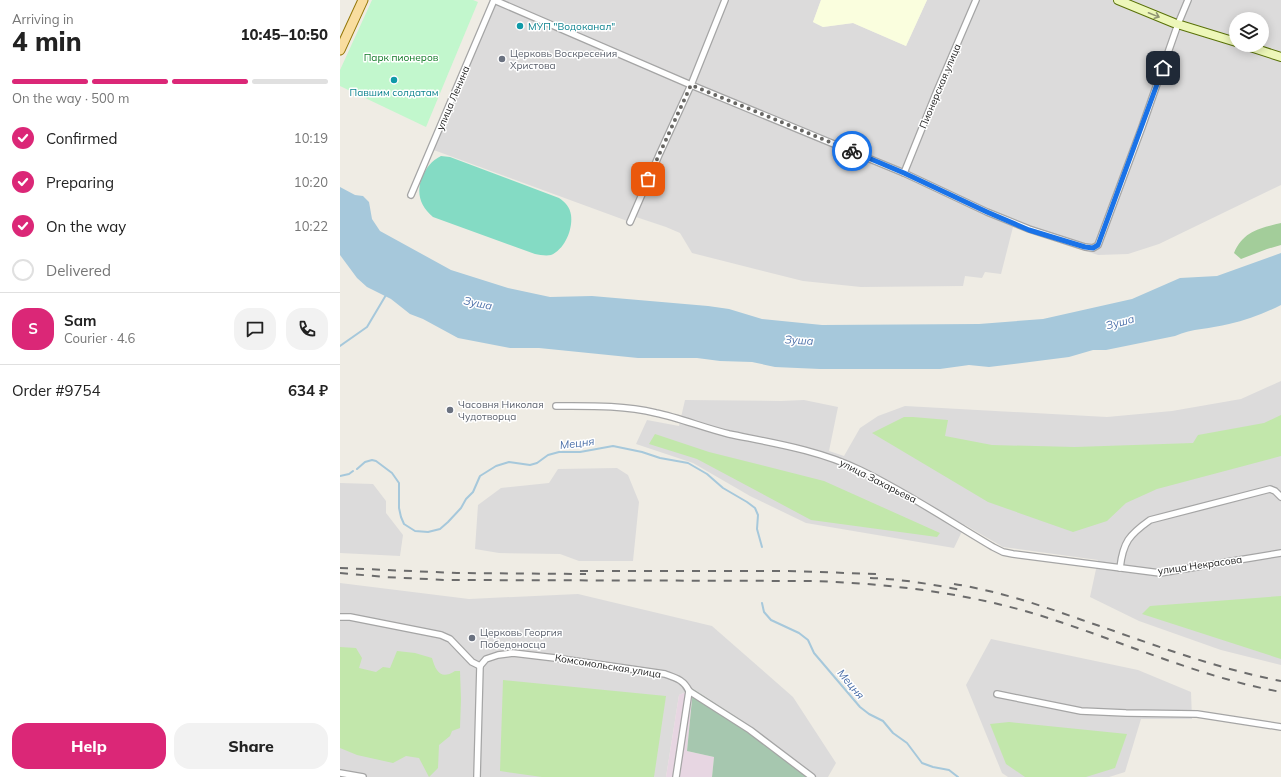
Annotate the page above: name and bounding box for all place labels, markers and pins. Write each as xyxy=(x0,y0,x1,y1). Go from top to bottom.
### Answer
place label: МУП "Водоканал" xyxy=(528,20,615,33)
marker: МУП "Водоканал" xyxy=(515,21,525,31)
place label: Церковь Воскресения Христова xyxy=(510,47,617,72)
pin xyxy=(1146,51,1180,85)
marker: Церковь Воскресения Христова xyxy=(497,54,507,64)
marker: Павшим солдатам xyxy=(389,75,399,85)
place label: Павшим солдатам xyxy=(350,86,438,99)
pin xyxy=(631,162,665,196)
place label: Часовня Николая Чудотворца xyxy=(458,398,544,423)
marker: Часовня Николая Чудотворца xyxy=(445,405,455,415)
place label: Церковь Георгия Победоносца xyxy=(480,626,562,651)
marker: Церковь Георгия Победоносца xyxy=(467,633,477,643)

